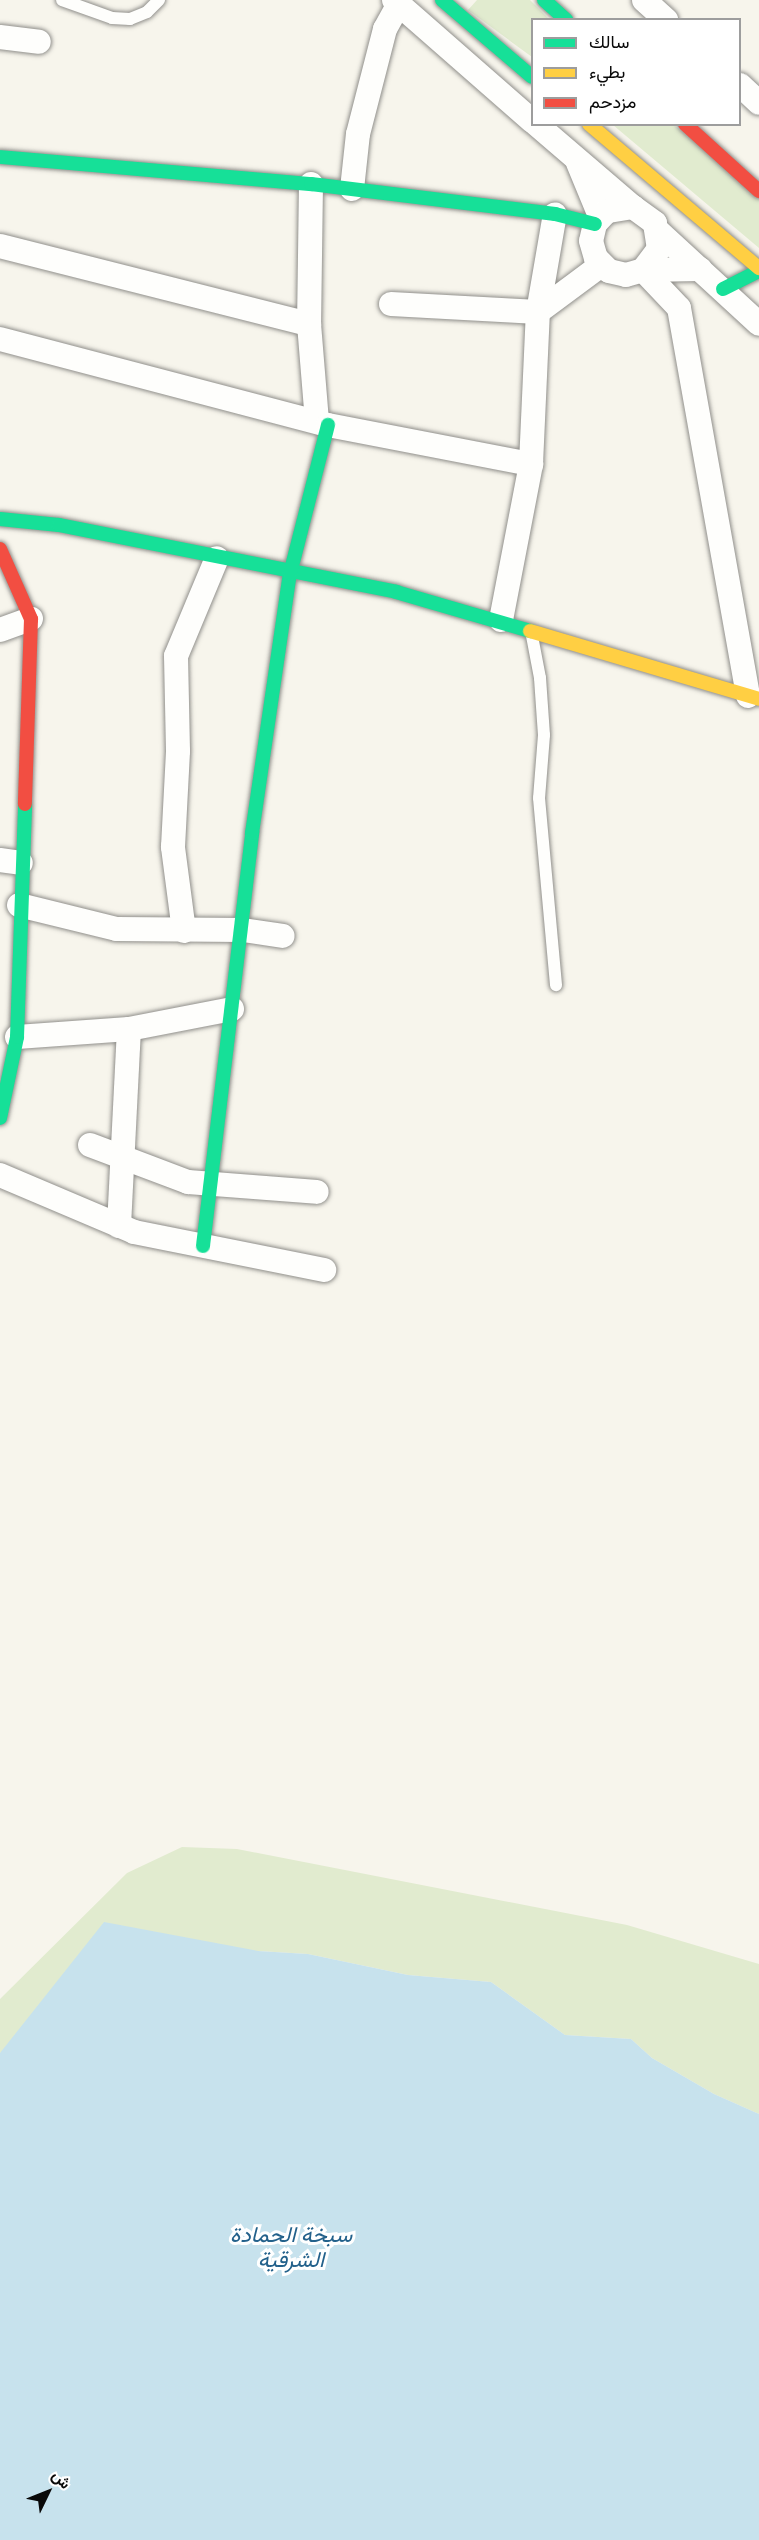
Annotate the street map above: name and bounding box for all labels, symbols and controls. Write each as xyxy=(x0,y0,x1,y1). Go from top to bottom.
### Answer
legend xyxy=(531,18,741,126)
text: سالك xyxy=(589,29,629,56)
text: بطيء xyxy=(589,59,625,86)
text: مزدحم xyxy=(589,89,636,116)
water label: سبخة الحمادة الشرقية xyxy=(230,2222,352,2274)
north arrow xyxy=(18,2462,78,2522)
text: ش xyxy=(46,2465,76,2495)

